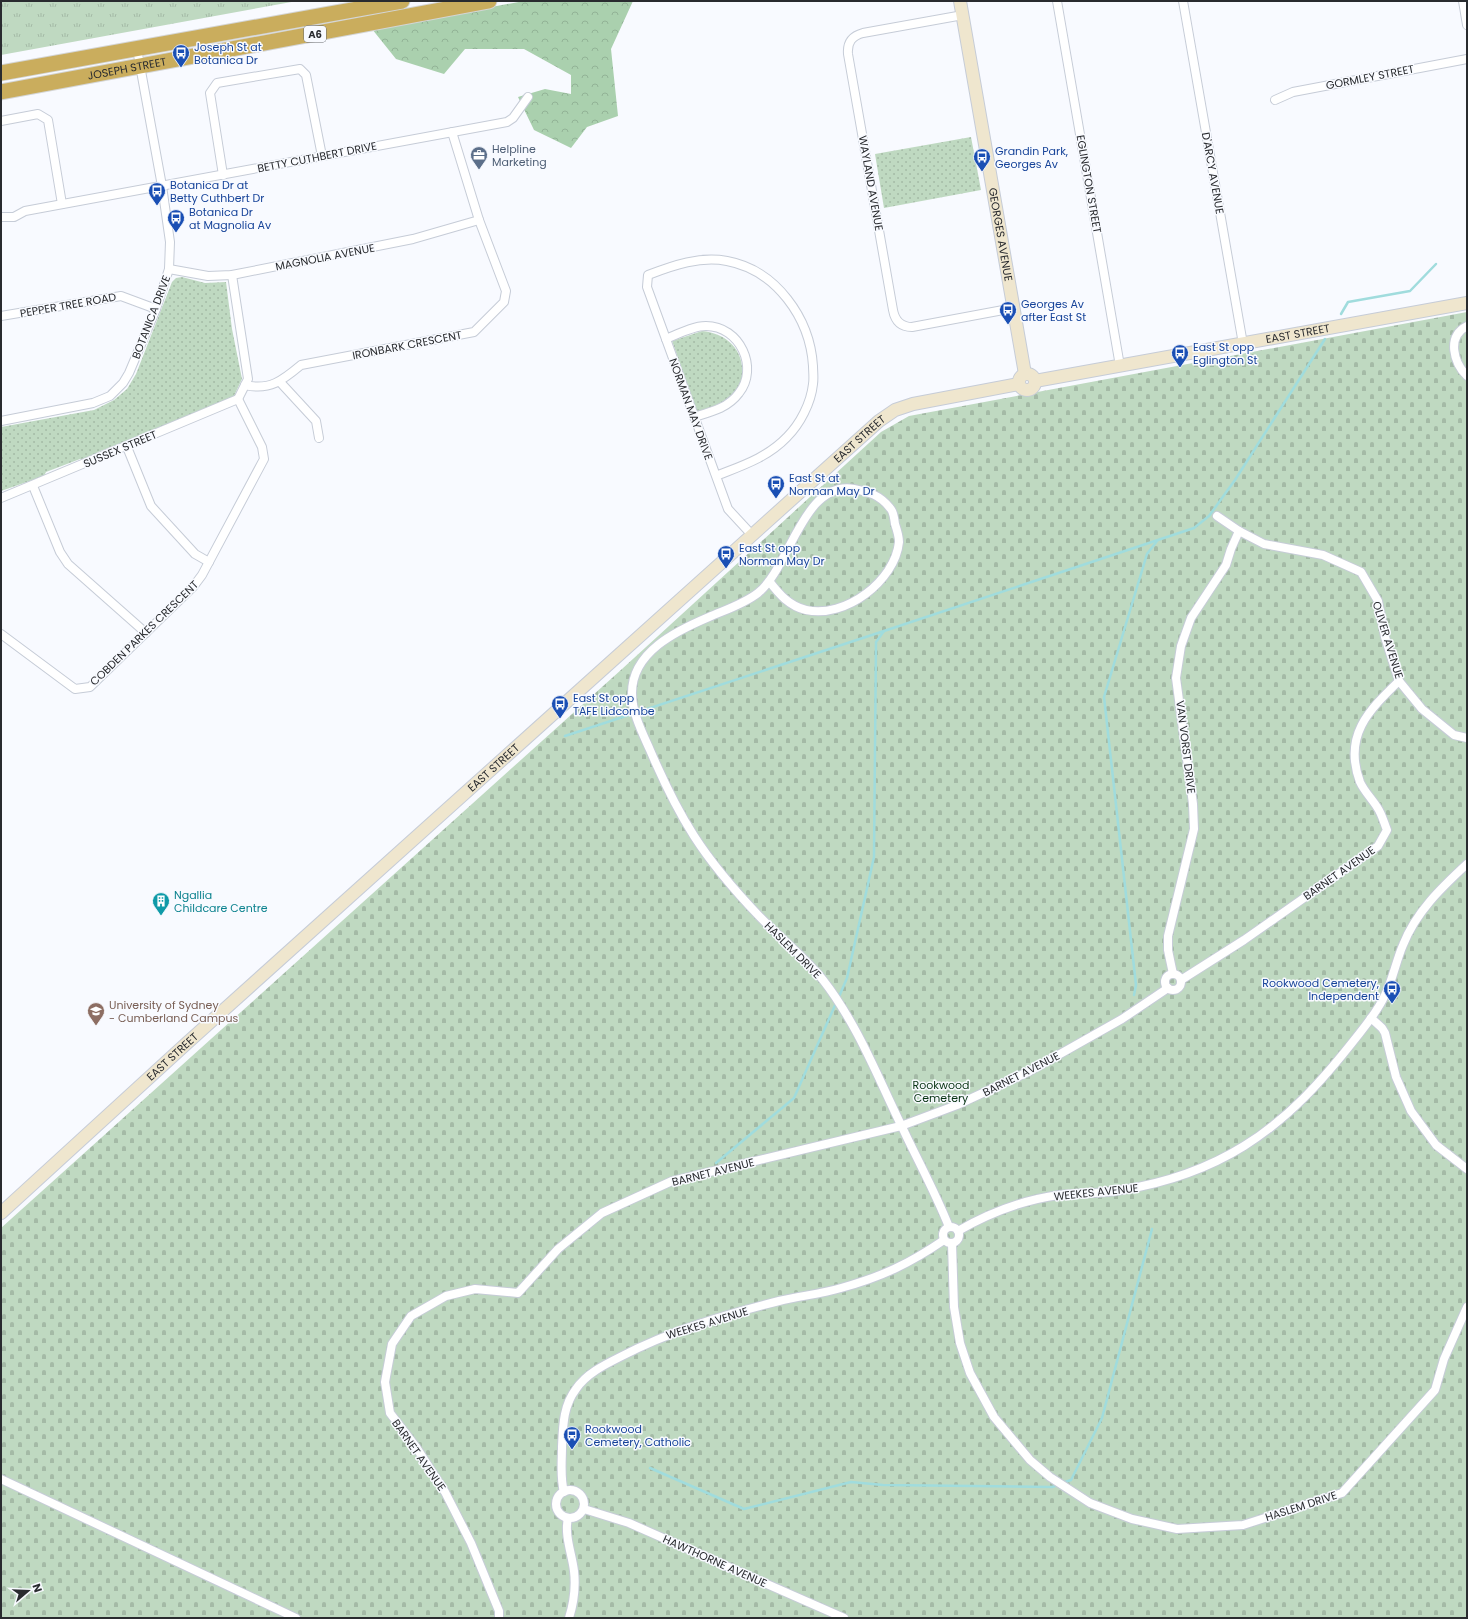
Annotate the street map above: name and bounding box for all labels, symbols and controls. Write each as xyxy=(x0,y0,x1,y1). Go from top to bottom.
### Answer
road number: A6 xyxy=(304,26,326,42)
place label: Joseph St at Botanica Dr xyxy=(194,39,262,68)
bus stop icon: Joseph St at Botanica Dr xyxy=(171,43,191,68)
street label: JOSEPH STREET xyxy=(86,53,168,84)
street label: GORMLEY STREET xyxy=(1325,61,1415,93)
street label: D'ARCY AVENUE xyxy=(1198,131,1228,215)
street label: WAYLAND AVENUE xyxy=(855,134,887,232)
street label: EGLINGTON STREET xyxy=(1072,134,1106,234)
street label: BETTY CUTHBERT DRIVE xyxy=(256,138,378,176)
place label: Helpline Marketing xyxy=(492,141,547,170)
place label: Grandin Park, Georges Av xyxy=(995,143,1068,172)
office icon: Helpline Marketing xyxy=(469,145,489,170)
bus stop icon: Grandin Park, Georges Av xyxy=(972,147,992,172)
place label: Botanica Dr at Betty Cuthbert Dr xyxy=(170,177,264,206)
bus stop icon: Botanica Dr at Betty Cuthbert Dr xyxy=(147,181,167,206)
street label: GEORGES AVENUE xyxy=(985,187,1017,282)
place label: Botanica Dr at Magnolia Av xyxy=(189,204,272,233)
bus stop icon: Botanica Dr at Magnolia Av xyxy=(166,208,186,233)
street label: MAGNOLIA AVENUE xyxy=(274,240,376,274)
street label: BOTANICA DRIVE xyxy=(128,273,174,361)
street label: PEPPER TREE ROAD xyxy=(19,289,118,321)
place label: Georges Av after East St xyxy=(1021,296,1086,325)
bus stop icon: Georges Av after East St xyxy=(998,300,1018,325)
street label: EAST STREET xyxy=(1264,320,1331,347)
street label: IRONBARK CRESCENT xyxy=(351,327,463,363)
place label: East St opp Eglington St xyxy=(1193,339,1257,368)
bus stop icon: East St opp Eglington St xyxy=(1170,343,1190,368)
street label: NORMAN MAY DRIVE xyxy=(665,356,717,462)
street label: EAST STREET xyxy=(830,411,888,466)
street label: SUSSEX STREET xyxy=(81,426,159,472)
place label: East St at Norman May Dr xyxy=(789,470,875,499)
bus stop icon: East St at Norman May Dr xyxy=(766,474,786,499)
place label: East St opp Norman May Dr xyxy=(739,540,825,569)
bus stop icon: East St opp Norman May Dr xyxy=(716,544,736,569)
street label: COBDEN PARKES CRESCENT xyxy=(86,577,202,689)
street label: OLIVER AVENUE xyxy=(1369,599,1407,681)
place label: East St opp TAFE Lidcombe xyxy=(573,690,655,719)
bus stop icon: East St opp TAFE Lidcombe xyxy=(550,694,570,719)
street label: VAN VORST DRIVE xyxy=(1172,699,1200,795)
street label: EAST STREET xyxy=(464,740,523,795)
street label: BARNET AVENUE xyxy=(1300,842,1378,904)
place label: Ngallia Childcare Centre xyxy=(174,887,268,916)
building icon: Ngallia Childcare Centre xyxy=(151,891,171,916)
street label: HASLEM DRIVE xyxy=(761,918,825,982)
place label: Rookwood Cemetery, Independent xyxy=(1262,975,1379,1004)
bus stop icon: Rookwood Cemetery, Independent xyxy=(1382,979,1402,1004)
place label: University of Sydney - Cumberland Campus xyxy=(109,997,239,1026)
school or university icon: University of Sydney - Cumberland Campus xyxy=(86,1001,106,1026)
street label: EAST STREET xyxy=(143,1029,202,1084)
street label: BARNET AVENUE xyxy=(980,1048,1062,1100)
park label: Rookwood Cemetery xyxy=(913,1077,969,1106)
street label: BARNET AVENUE xyxy=(670,1154,756,1190)
street label: WEEKES AVENUE xyxy=(1053,1180,1139,1204)
street label: WEEKES AVENUE xyxy=(664,1303,750,1343)
street label: BARNET AVENUE xyxy=(388,1416,450,1494)
place label: Rookwood Cemetery, Catholic xyxy=(585,1421,691,1450)
bus stop icon: Rookwood Cemetery, Catholic xyxy=(562,1425,582,1450)
street label: HASLEM DRIVE xyxy=(1263,1487,1339,1525)
street label: HAWTHORNE AVENUE xyxy=(660,1531,770,1591)
north arrow xyxy=(8,1571,48,1611)
text: N xyxy=(29,1581,46,1594)

